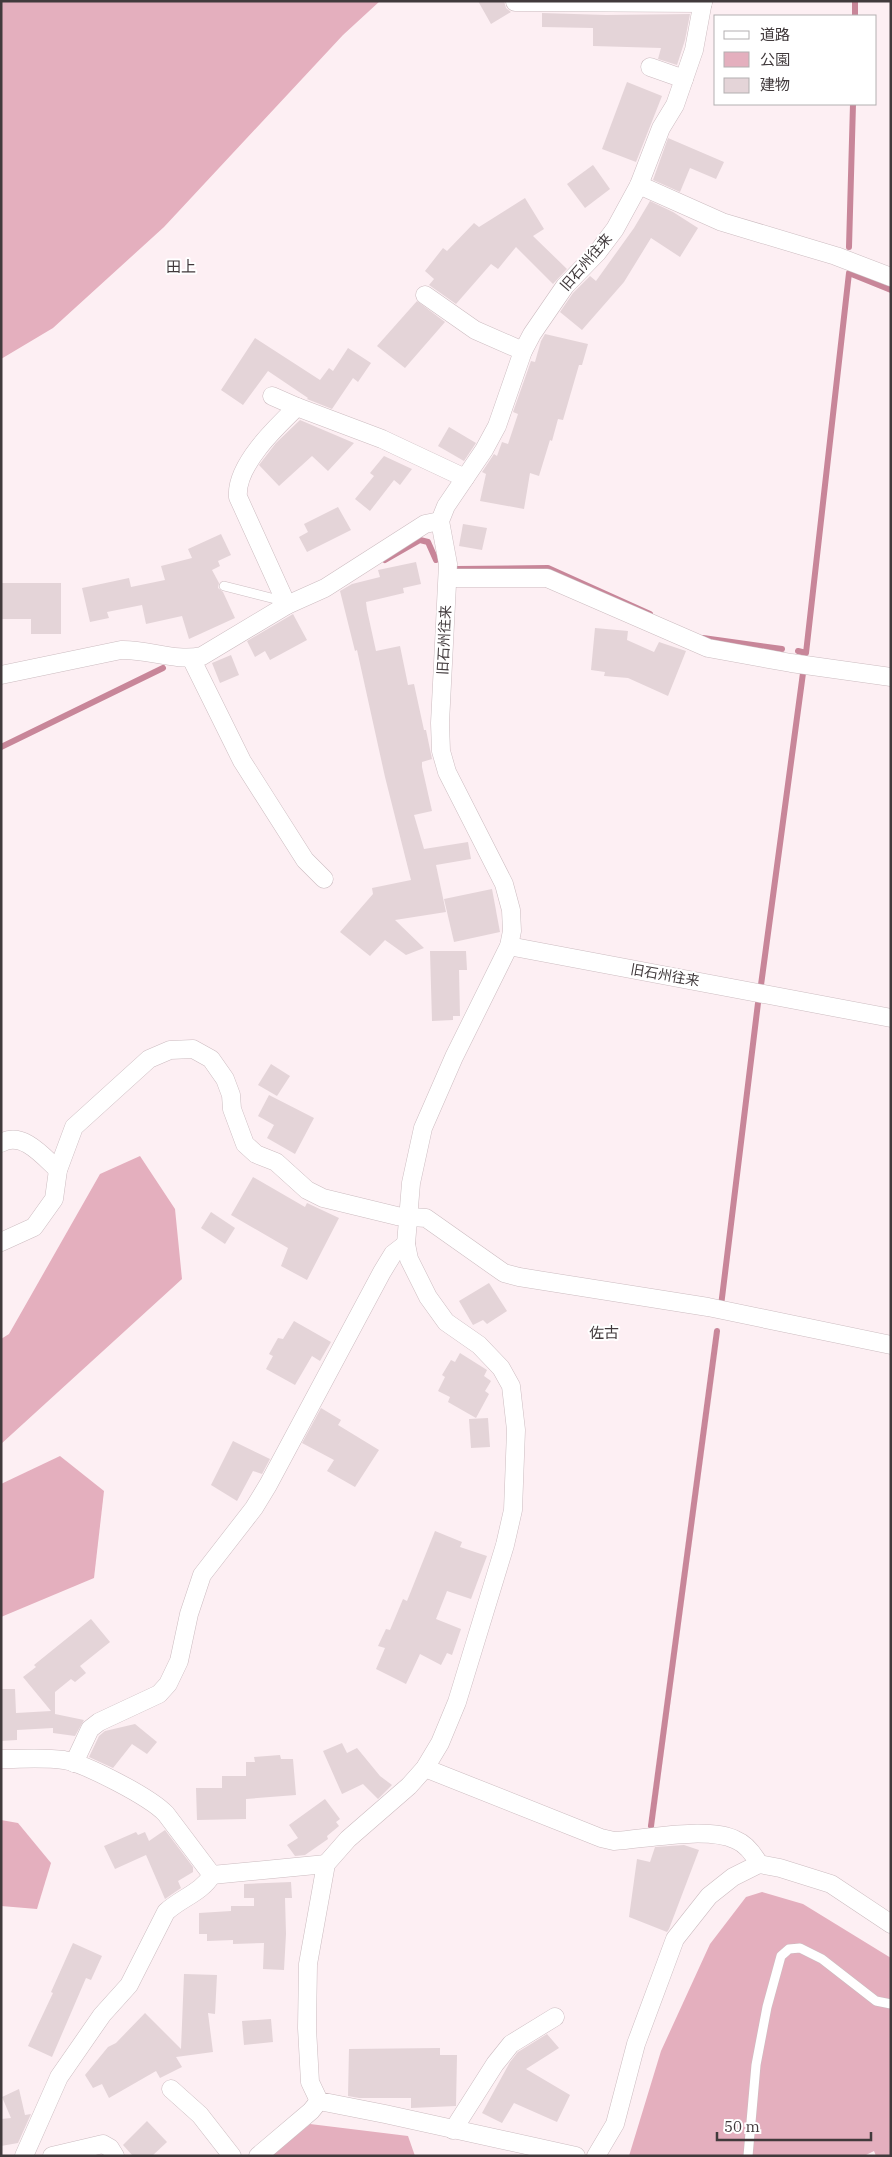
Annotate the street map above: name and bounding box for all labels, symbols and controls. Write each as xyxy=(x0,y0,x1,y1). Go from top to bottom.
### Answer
legend xyxy=(714,15,877,105)
text: 道路 xyxy=(760,25,790,44)
text: 公園 xyxy=(760,50,790,69)
text: 建物 xyxy=(760,75,790,94)
street label: 旧石州往来 xyxy=(556,230,616,294)
district label: 田上 xyxy=(166,257,196,276)
street label: 旧石州往来 xyxy=(433,605,455,675)
street label: 旧石州往来 xyxy=(629,960,701,990)
district label: 佐古 xyxy=(589,1323,619,1342)
scale bar xyxy=(717,2110,871,2142)
text: 50 m xyxy=(724,2117,760,2136)

